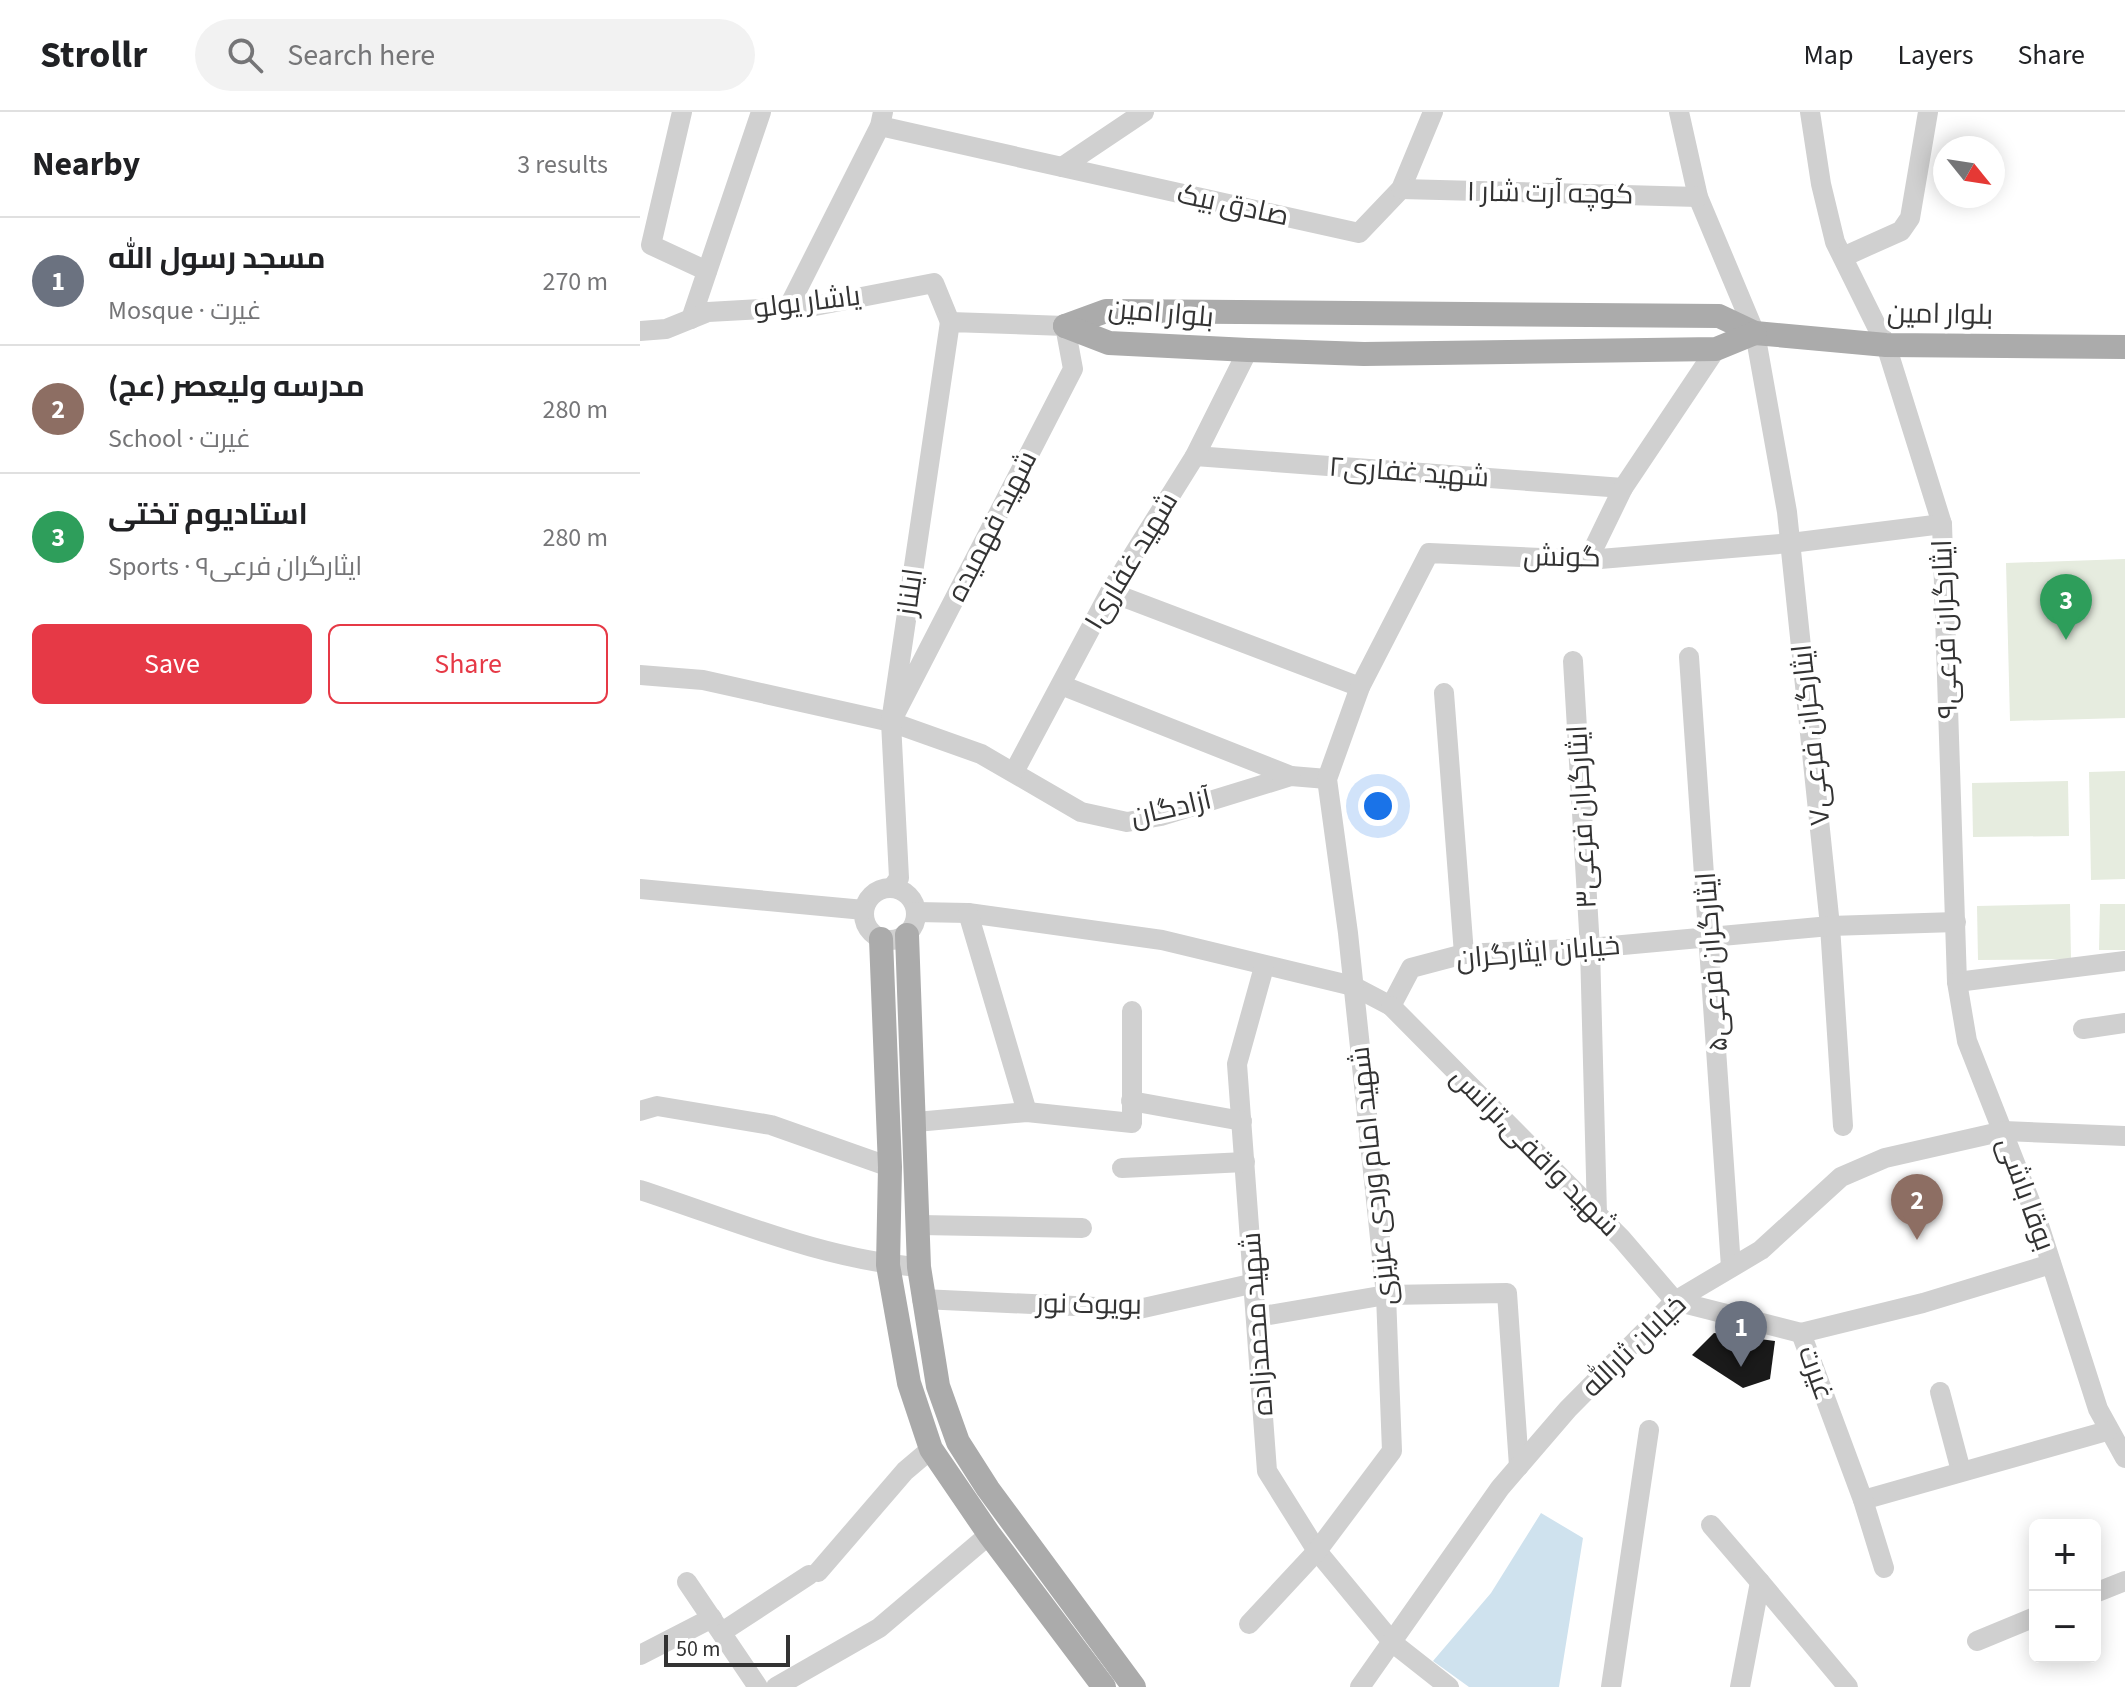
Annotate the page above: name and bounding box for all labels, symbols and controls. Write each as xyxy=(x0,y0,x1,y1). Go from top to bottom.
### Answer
search box xyxy=(195,19,755,91)
text: Strollr xyxy=(40,28,147,82)
icon: search xyxy=(223,33,267,77)
text: Search here xyxy=(287,34,435,77)
text: Map xyxy=(1803,35,1853,75)
text: Layers xyxy=(1897,35,1973,75)
text: Share xyxy=(2017,35,2085,75)
north arrow xyxy=(1933,136,2005,208)
text: Nearby xyxy=(32,140,140,189)
text: 3 results xyxy=(517,146,608,183)
street label: کوچه آرت شار ۱ xyxy=(1466,172,1634,214)
street label: صادق بیک xyxy=(1174,174,1292,236)
text: مسجد رسول الله xyxy=(108,237,326,280)
text: 1 xyxy=(51,263,65,300)
text: 270 m xyxy=(542,263,608,300)
street label: یاشار یولو xyxy=(751,276,863,328)
street label: بلوار امین xyxy=(1106,288,1216,338)
text: Mosque · غیرت xyxy=(108,292,262,329)
street label: بلوار امین xyxy=(1887,293,1993,335)
text: مدرسه ولیعصر (عج) xyxy=(108,365,365,408)
text: 2 xyxy=(51,391,65,428)
text: 280 m xyxy=(542,391,608,428)
text: School · غیرت xyxy=(108,420,251,457)
street label: شهید فهمیده xyxy=(937,444,1047,608)
street label: شهید غفاری۲ xyxy=(1328,446,1490,498)
street label: شهید غفاری۱ xyxy=(1074,485,1188,637)
text: استادیوم تختی xyxy=(108,493,308,536)
text: 3 xyxy=(51,519,65,556)
text: 280 m xyxy=(542,519,608,556)
street label: گونش xyxy=(1523,536,1601,578)
street label: ایثارگران فرعی۹ xyxy=(1922,539,1968,719)
text: Sports · ایثارگران فرعی۹ xyxy=(108,548,362,585)
street label: ایلناز xyxy=(887,566,933,620)
pin: 3 xyxy=(2040,574,2092,640)
button: Save xyxy=(32,624,312,704)
button: Share xyxy=(328,624,608,704)
street label: ایثارگران فرعی۷ xyxy=(1782,642,1840,828)
street label: ایثارگران فرعی۳ xyxy=(1557,724,1607,910)
street label: آزادگان xyxy=(1127,779,1216,837)
your location xyxy=(1358,786,1398,826)
street label: ایثارگران فرعی۵ xyxy=(1686,871,1738,1053)
street label: خیابان ایثارگران xyxy=(1454,925,1622,979)
street label: شهید امام وردی عزیزی xyxy=(1340,1045,1406,1307)
street label: شهید واقفی،ترانس xyxy=(1441,1058,1629,1246)
street label: بوقا باشی xyxy=(1987,1132,2065,1256)
pin: 2 xyxy=(1891,1174,1943,1240)
street label: شهید محمدزاده xyxy=(1231,1231,1283,1417)
street label: بویوک نور xyxy=(1034,1283,1142,1325)
street label: خیابان ثارالله xyxy=(1573,1286,1695,1406)
pin: 1 xyxy=(1715,1301,1767,1367)
street label: غیرت xyxy=(1788,1340,1844,1406)
map controls xyxy=(2029,1519,2101,1663)
button: + xyxy=(2029,1519,2101,1591)
button: − xyxy=(2029,1591,2101,1663)
scale bar xyxy=(664,1631,790,1667)
text: 50 m xyxy=(676,1633,721,1665)

